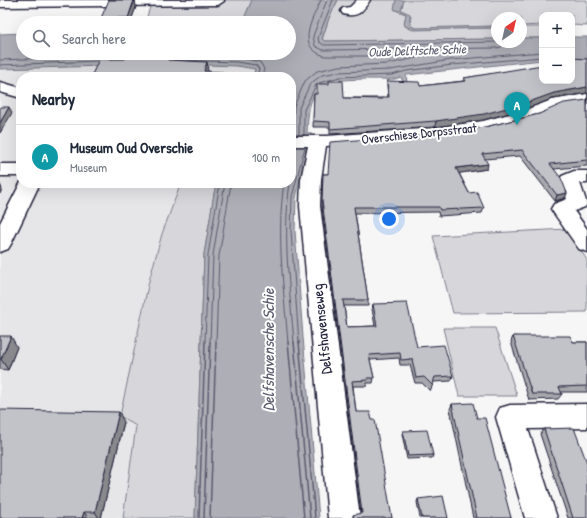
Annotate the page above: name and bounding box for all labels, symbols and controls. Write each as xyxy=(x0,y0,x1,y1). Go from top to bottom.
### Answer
north arrow xyxy=(491,12,527,48)
map controls xyxy=(539,12,575,84)
button: + xyxy=(539,12,575,48)
search box xyxy=(16,16,296,60)
icon: search xyxy=(30,27,52,49)
text: Search here xyxy=(62,28,126,49)
water label: Oude Delftsche Schie xyxy=(368,39,467,61)
button: − xyxy=(539,48,575,84)
text: Nearby xyxy=(32,87,75,110)
pin: A xyxy=(504,92,530,125)
street label: Overschiese Dorpsstraat xyxy=(361,118,478,148)
text: Museum Oud Overschie xyxy=(70,137,193,158)
text: A xyxy=(42,148,48,166)
text: 100 m xyxy=(252,148,280,166)
text: Museum xyxy=(70,158,107,176)
your location xyxy=(379,209,399,229)
street label: Delfshavenseweg xyxy=(306,283,337,375)
water label: Delfshavensche Schie xyxy=(257,288,279,411)

